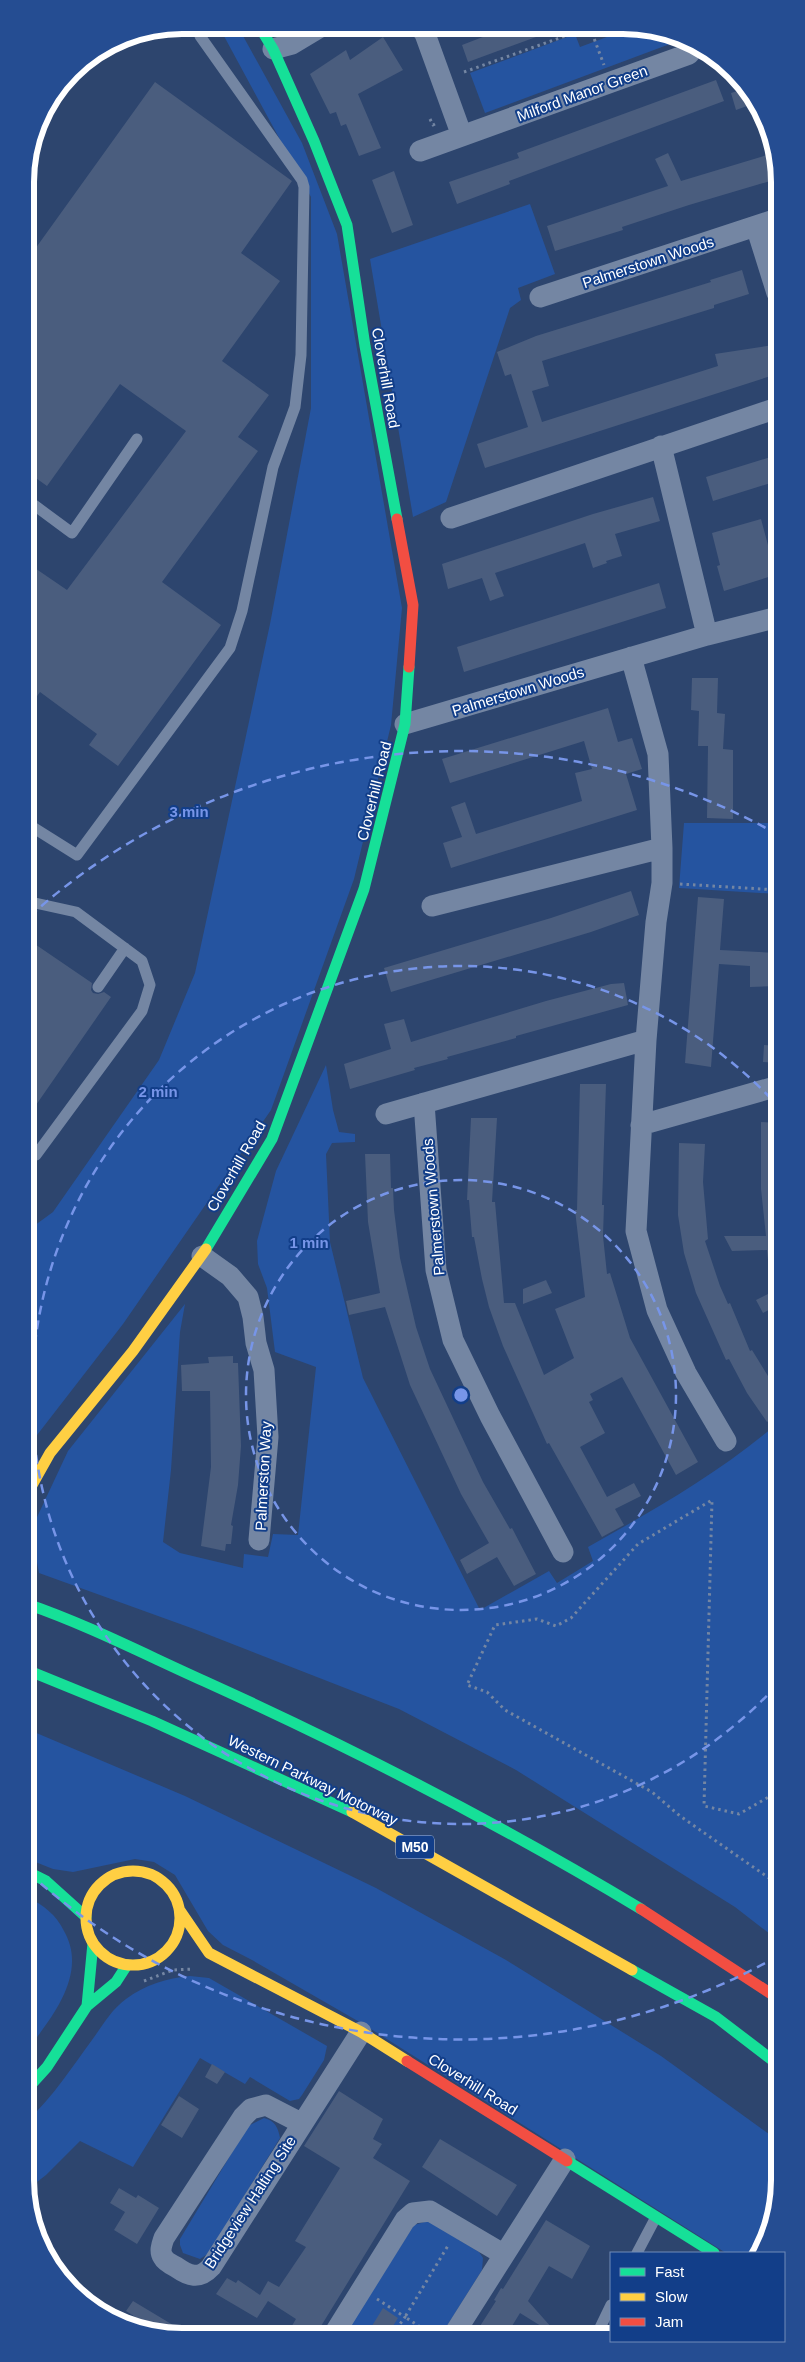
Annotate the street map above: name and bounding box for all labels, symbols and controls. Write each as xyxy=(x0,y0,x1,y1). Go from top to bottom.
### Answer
street label: Milford Manor Green xyxy=(514,61,650,125)
street label: Palmerstown Woods xyxy=(580,233,716,291)
street label: Cloverhill Road xyxy=(369,326,403,430)
street label: Palmerstown Woods xyxy=(450,663,586,719)
street label: Cloverhill Road xyxy=(353,740,395,842)
text: 3 min xyxy=(169,803,209,820)
text: 2 min xyxy=(138,1083,178,1100)
street label: Cloverhill Road xyxy=(203,1118,269,1214)
street label: Palmerstown Woods xyxy=(419,1138,447,1276)
text: 1 min xyxy=(289,1234,329,1251)
centre of rings xyxy=(452,1386,470,1404)
street label: Palmerston Way xyxy=(252,1420,274,1531)
street label: Western Parkway Motorway xyxy=(225,1731,401,1829)
road number: M50 xyxy=(396,1835,434,1858)
street label: Cloverhill Road xyxy=(425,2050,521,2118)
street label: Bridgeview Halting Site xyxy=(201,2133,299,2271)
legend xyxy=(610,2252,785,2342)
text: Fast xyxy=(655,2263,685,2280)
text: Slow xyxy=(655,2288,688,2305)
text: Jam xyxy=(655,2313,683,2330)

